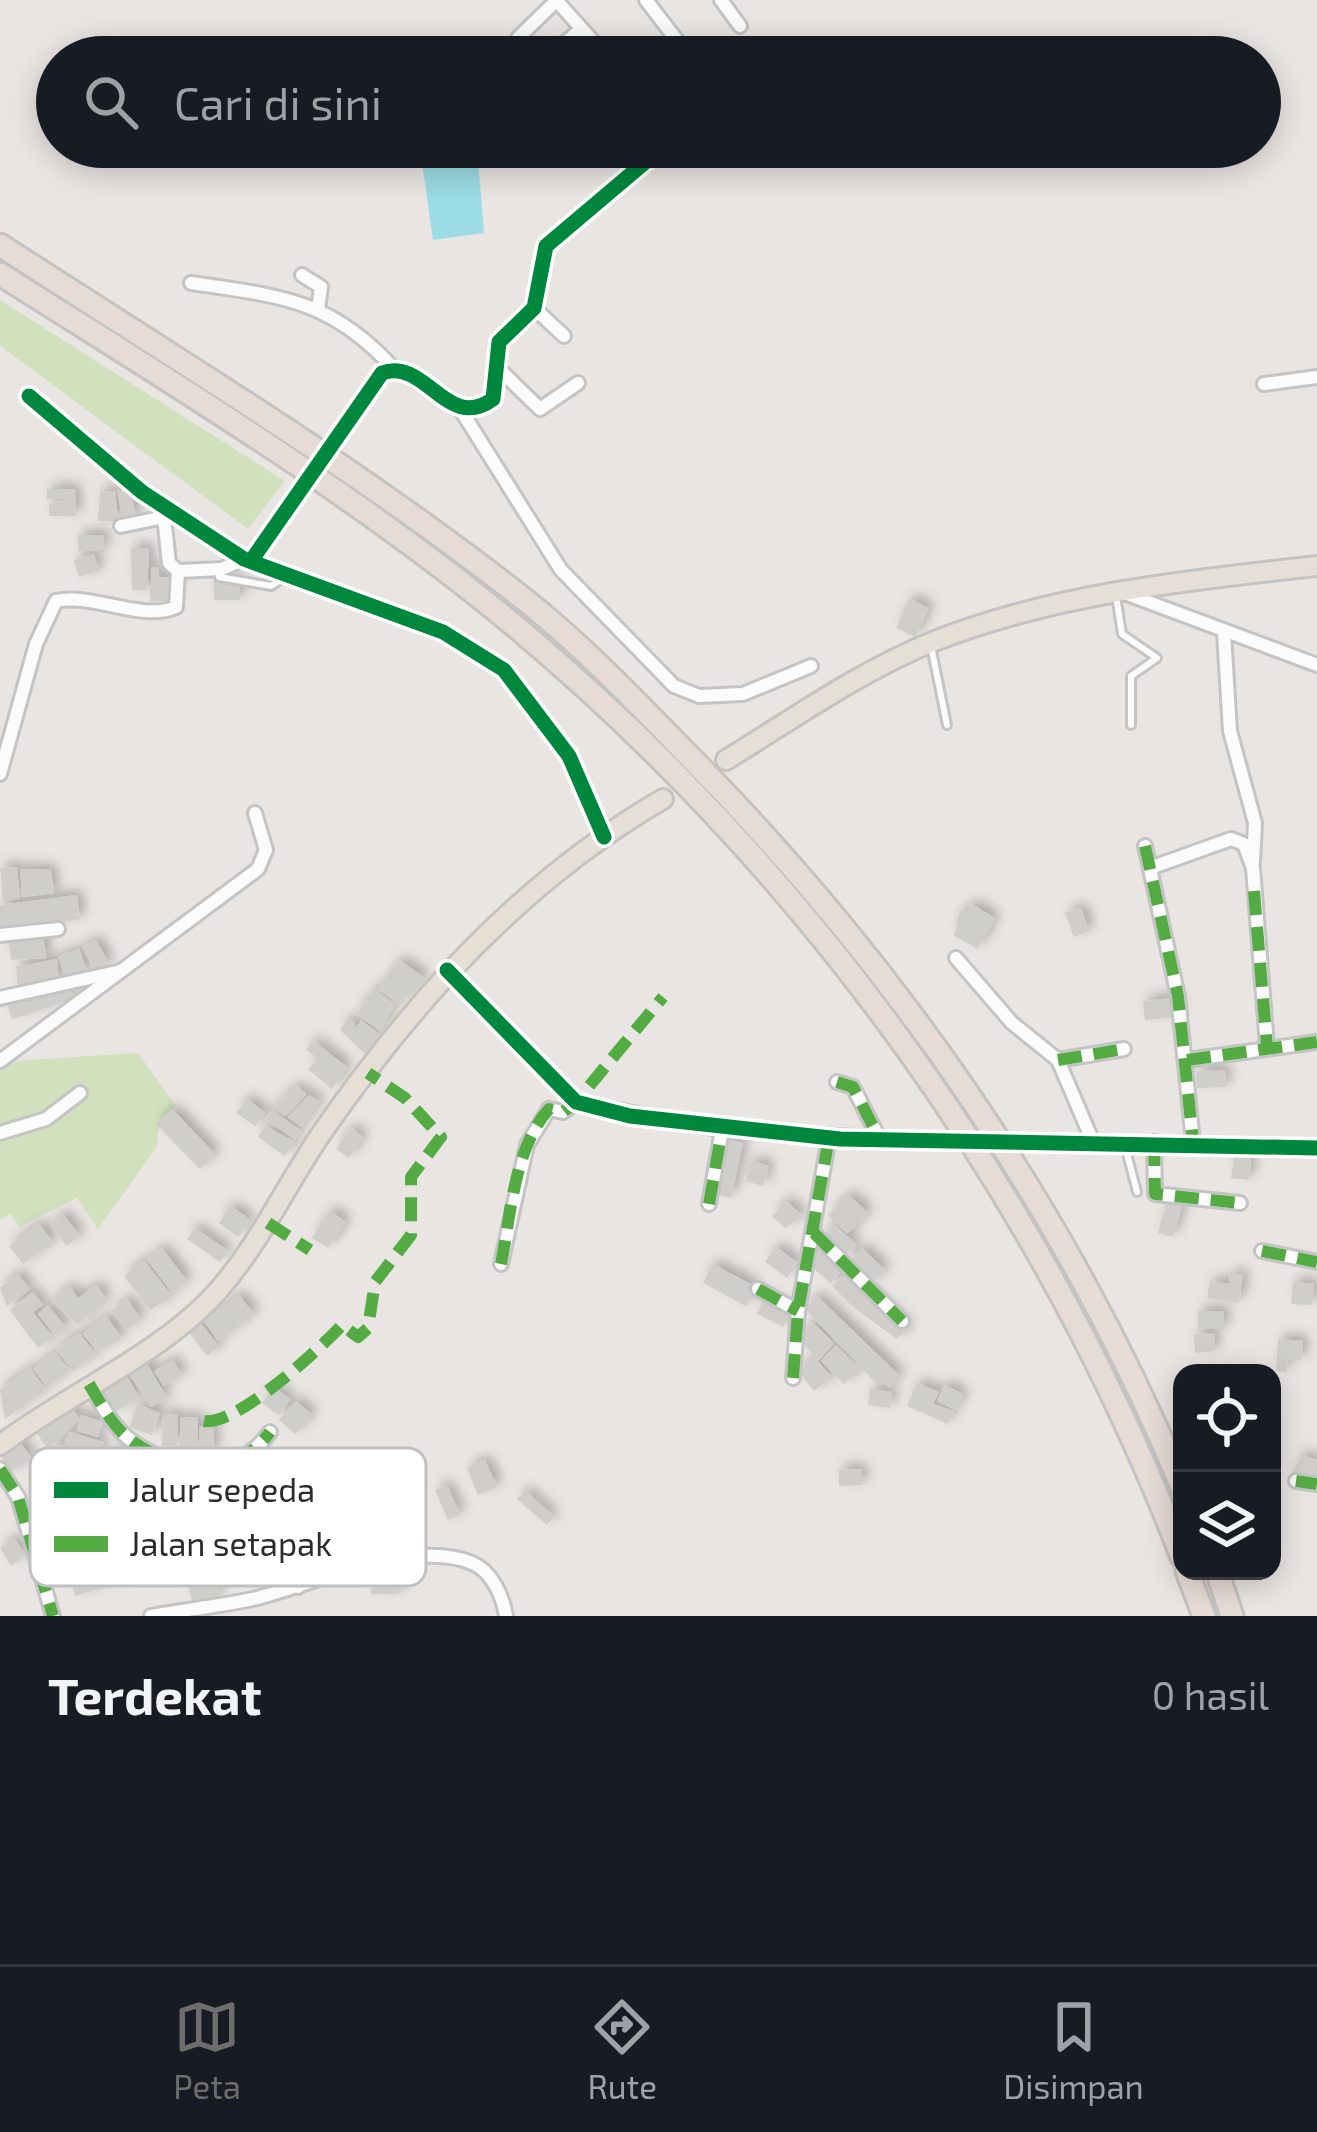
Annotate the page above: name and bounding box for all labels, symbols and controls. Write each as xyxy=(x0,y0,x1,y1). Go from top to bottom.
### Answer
search box xyxy=(36,36,1281,168)
icon: search xyxy=(78,69,144,135)
text: Cari di sini xyxy=(174,75,382,129)
map controls xyxy=(1173,1364,1281,1580)
button: locate xyxy=(1173,1364,1281,1472)
legend xyxy=(30,1448,426,1586)
text: Jalur sepeda xyxy=(129,1469,315,1509)
button: layers xyxy=(1173,1472,1281,1580)
text: Jalan setapak xyxy=(129,1523,332,1563)
text: Terdekat xyxy=(48,1664,262,1725)
text: 0 hasil xyxy=(1152,1671,1269,1718)
tab: Peta xyxy=(173,1994,241,2106)
tab: Rute xyxy=(587,1994,657,2106)
tab: Disimpan xyxy=(1003,1994,1144,2106)

